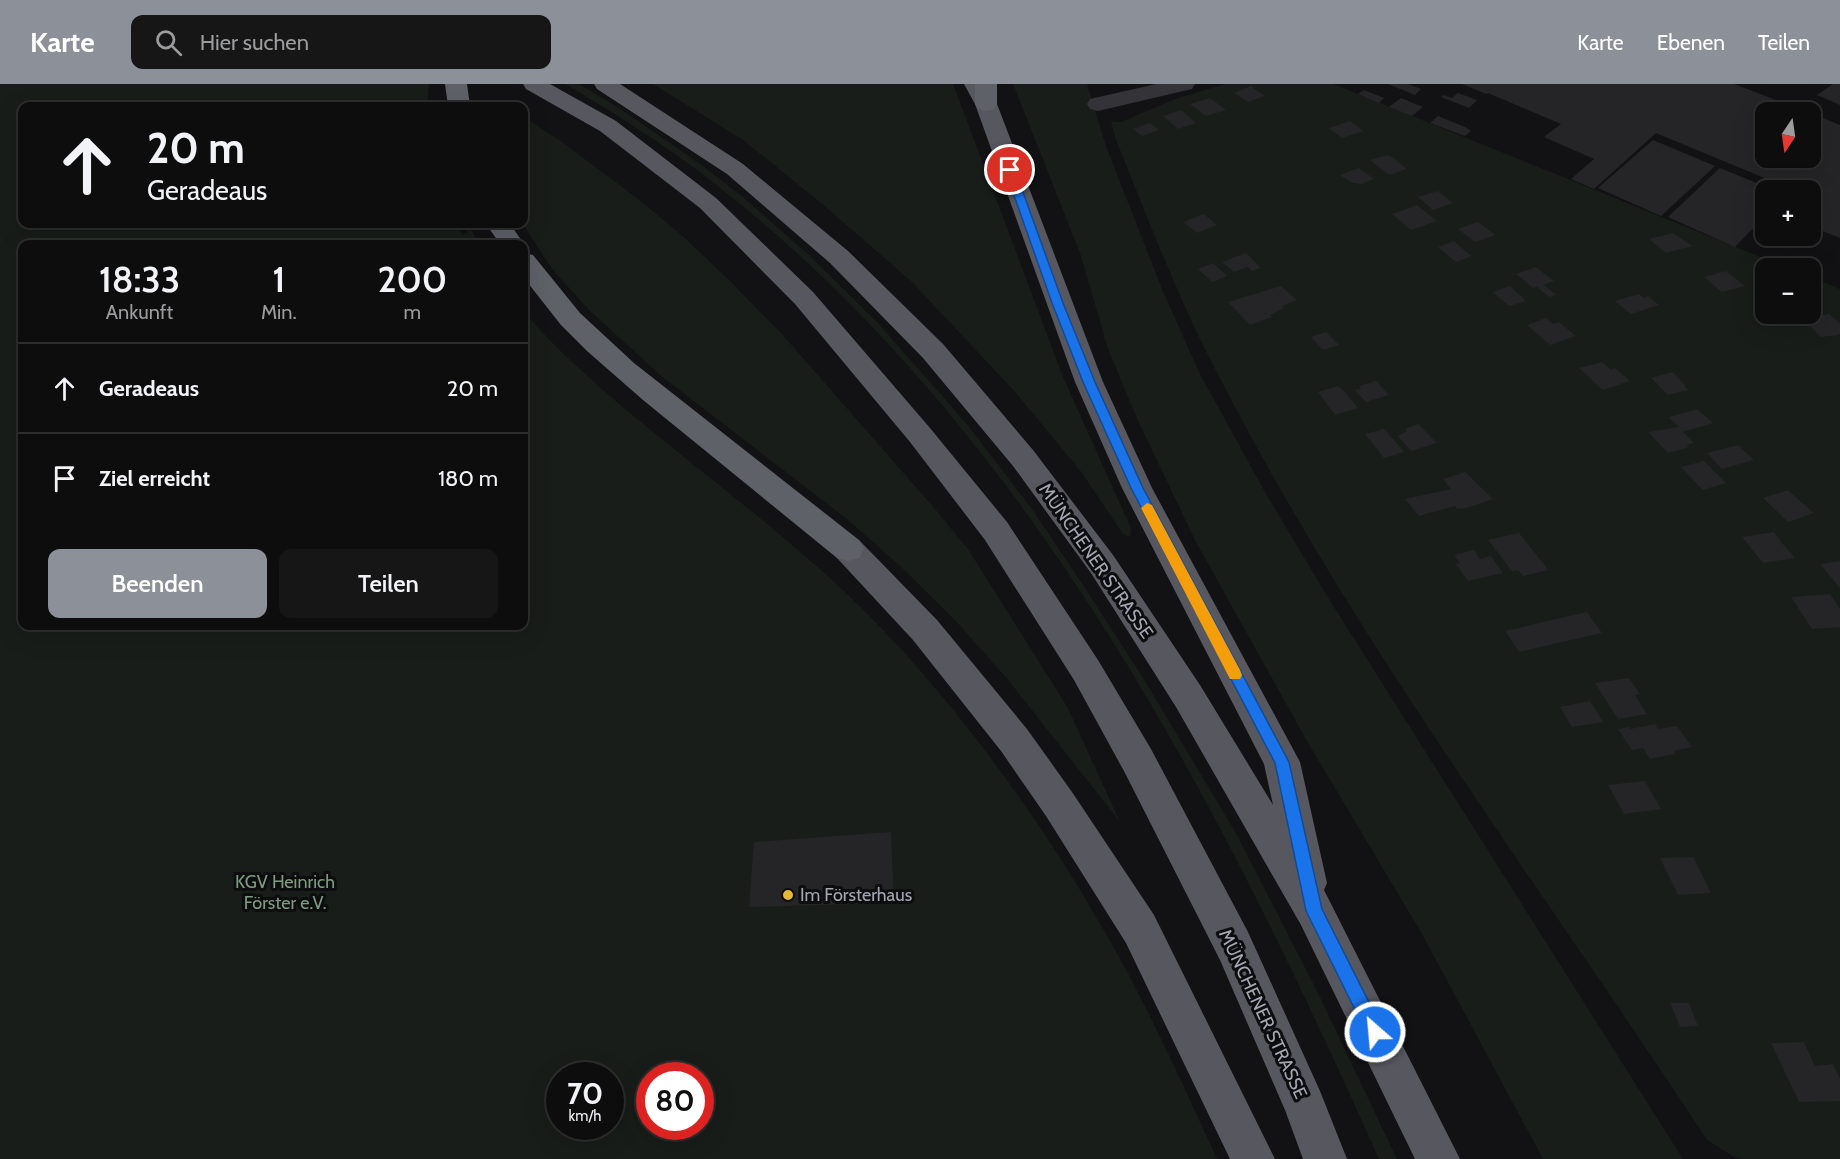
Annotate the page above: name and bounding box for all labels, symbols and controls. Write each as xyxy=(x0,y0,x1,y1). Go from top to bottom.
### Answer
search box xyxy=(131,15,551,69)
text: Karte xyxy=(30,25,95,59)
icon: search xyxy=(152,26,185,59)
text: Hier suchen xyxy=(200,29,309,56)
text: Karte xyxy=(1577,30,1624,55)
text: Ebenen xyxy=(1657,30,1725,55)
text: Teilen xyxy=(1758,30,1810,55)
north arrow xyxy=(1755,102,1821,168)
map controls xyxy=(1755,102,1821,324)
text: 20 m xyxy=(147,122,245,174)
icon: ahead xyxy=(48,126,126,204)
pin xyxy=(984,144,1035,195)
icon: arrive xyxy=(993,153,1026,186)
text: Geradeaus xyxy=(147,174,267,207)
button: + xyxy=(1755,180,1821,246)
text: 18:33 xyxy=(99,257,180,301)
text: 1 xyxy=(272,257,285,301)
text: 200 xyxy=(378,257,447,301)
button: − xyxy=(1755,258,1821,324)
text: Ankunft xyxy=(106,300,173,324)
text: Min. xyxy=(261,300,297,324)
text: m xyxy=(404,300,421,324)
icon: ahead xyxy=(48,372,81,405)
text: Geradeaus xyxy=(99,375,199,402)
text: 20 m xyxy=(447,375,498,402)
icon: arrive xyxy=(48,462,81,495)
text: Ziel erreicht xyxy=(99,465,210,492)
text: 180 m xyxy=(438,465,498,492)
street label: MÜNCHENER STRASSE xyxy=(1034,479,1158,643)
button: Beenden xyxy=(48,549,267,618)
button: Teilen xyxy=(279,549,498,618)
park label: KGV Heinrich Förster e.V. xyxy=(235,871,335,914)
place label: Im Försterhaus xyxy=(800,884,912,906)
marker: Im Försterhaus xyxy=(781,888,795,902)
street label: MÜNCHENER STRASSE xyxy=(1214,926,1312,1102)
position arrow xyxy=(1343,1000,1407,1064)
speed limit sign: 80 xyxy=(636,1062,714,1140)
text: 70 xyxy=(567,1075,603,1112)
text: km/h xyxy=(569,1107,601,1125)

